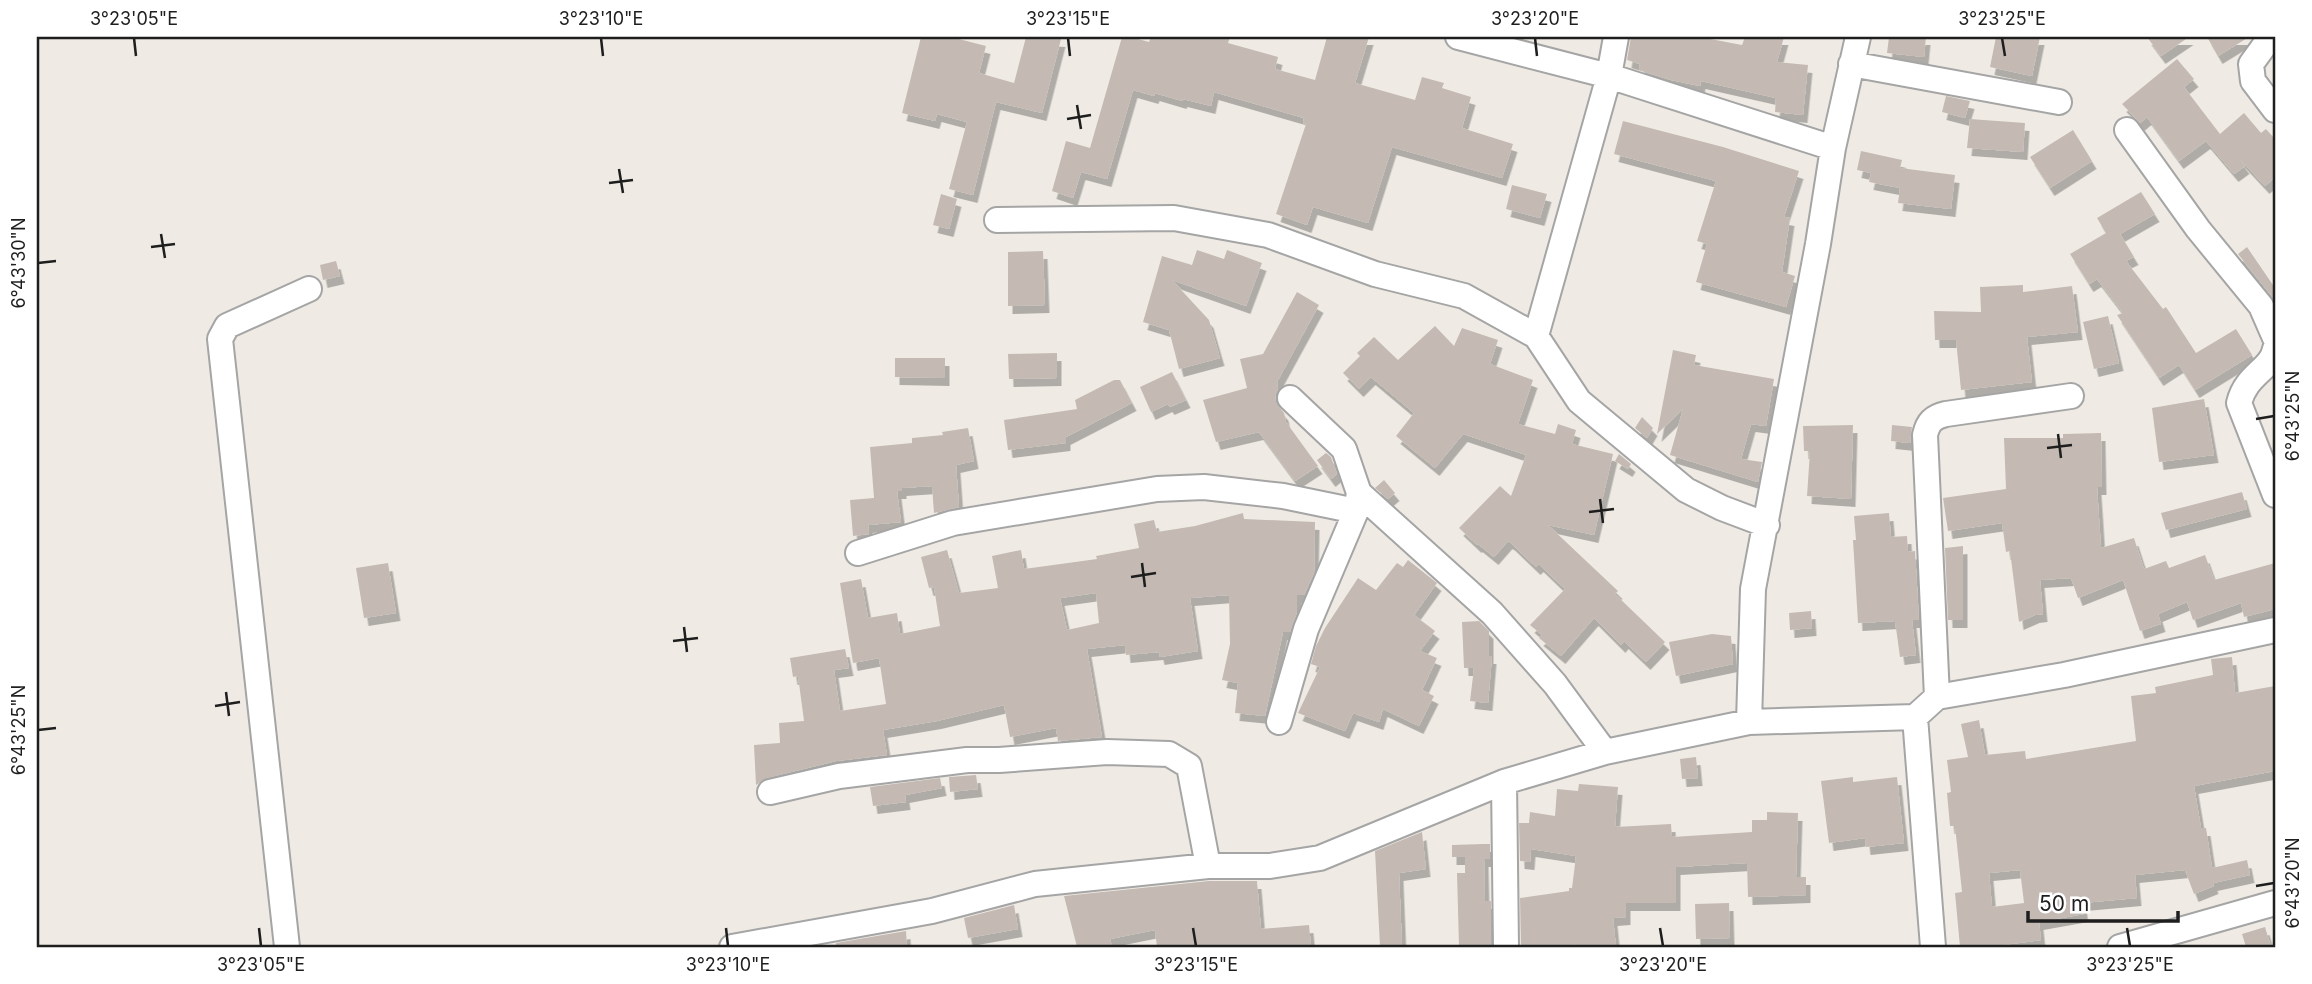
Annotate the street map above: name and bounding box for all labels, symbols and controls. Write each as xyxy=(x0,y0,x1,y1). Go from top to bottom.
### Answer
text: 3°23'05"E xyxy=(90,8,178,29)
text: 3°23'10"E xyxy=(559,8,643,29)
text: 3°23'15"E xyxy=(1026,8,1110,29)
text: 3°23'20"E xyxy=(1491,8,1579,29)
text: 3°23'25"E xyxy=(1958,8,2046,29)
text: 6°43'30"N xyxy=(8,217,29,309)
text: 6°43'25"N xyxy=(2282,371,2303,461)
text: 6°43'25"N xyxy=(8,685,29,775)
text: 6°43'20"N xyxy=(2282,838,2303,928)
scale bar xyxy=(2028,879,2179,923)
text: 50 m xyxy=(2039,891,2089,916)
text: 3°23'05"E xyxy=(217,954,305,975)
text: 3°23'10"E xyxy=(686,954,770,975)
text: 3°23'15"E xyxy=(1154,954,1238,975)
text: 3°23'20"E xyxy=(1619,954,1707,975)
text: 3°23'25"E xyxy=(2086,954,2174,975)

